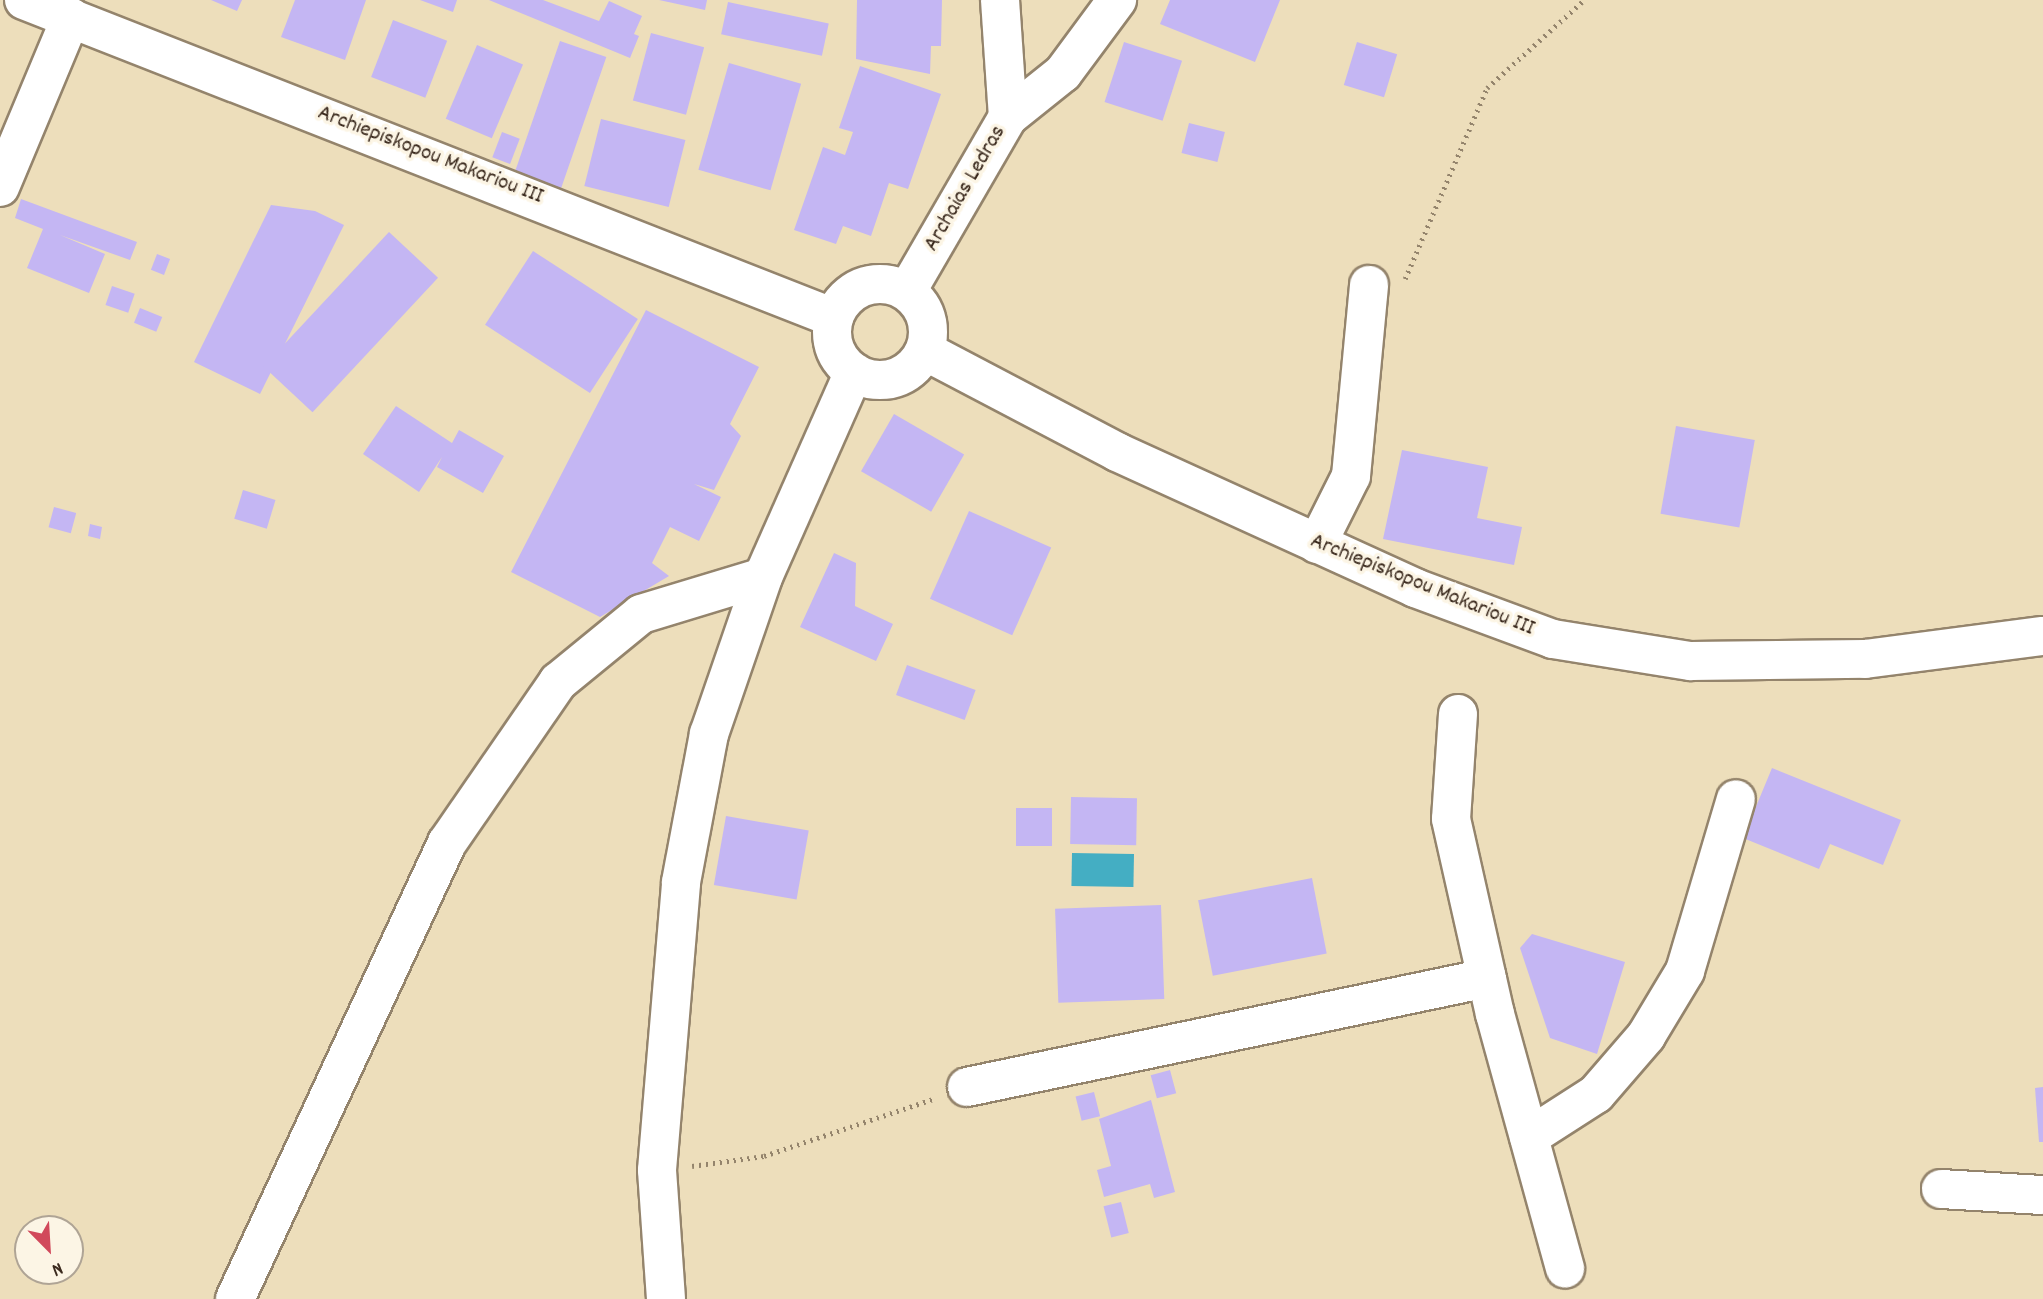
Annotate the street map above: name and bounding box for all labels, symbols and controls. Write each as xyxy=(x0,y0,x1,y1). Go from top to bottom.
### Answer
street label: Archiepiskopou Makariou III xyxy=(313,100,547,212)
street label: Archaias Ledras xyxy=(919,121,1013,257)
street label: Archiepiskopou Makariou III xyxy=(1306,528,1538,644)
north arrow xyxy=(14,1215,84,1285)
text: N xyxy=(47,1254,67,1282)

